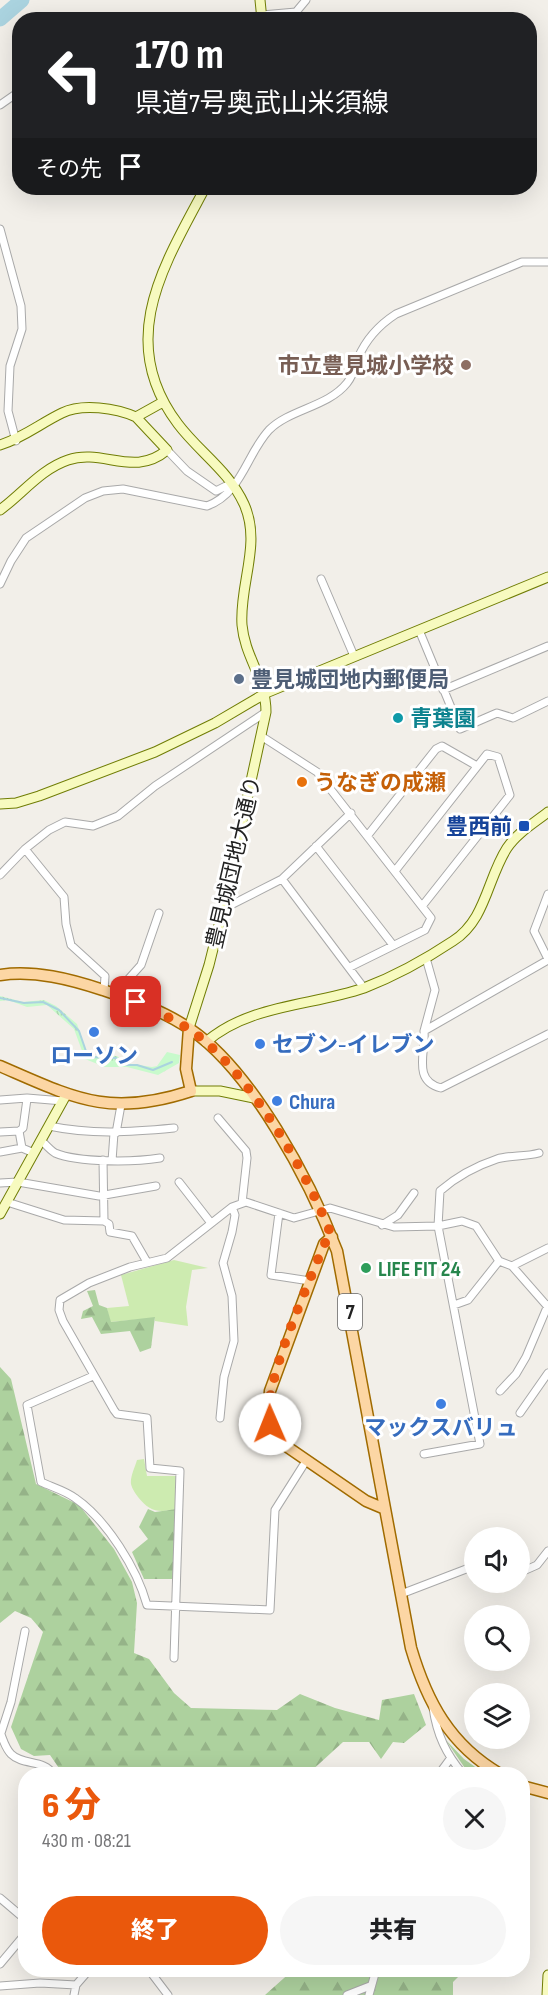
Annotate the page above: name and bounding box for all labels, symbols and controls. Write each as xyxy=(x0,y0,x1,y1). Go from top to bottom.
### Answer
text: 170 m xyxy=(135,30,224,81)
icon: left xyxy=(36,36,114,114)
text: 県道7号奥武山米須線 xyxy=(135,88,389,120)
icon: arrive xyxy=(114,150,147,183)
text: その先 xyxy=(36,156,102,183)
place label: 市立豊見城小学校 xyxy=(278,353,454,380)
marker: 市立豊見城小学校 xyxy=(459,358,473,372)
place label: 豊見城団地内郵便局 xyxy=(251,667,449,694)
marker: 豊見城団地内郵便局 xyxy=(232,672,246,686)
place label: 青葉園 xyxy=(410,706,476,733)
marker: 青葉園 xyxy=(391,711,405,725)
place label: うなぎの成瀬 xyxy=(314,770,446,797)
street label: 豊見城団地大通り xyxy=(202,774,267,951)
marker: うなぎの成瀬 xyxy=(295,775,309,789)
place label: 豊西前 xyxy=(446,814,512,841)
marker: 豊西前 xyxy=(517,819,531,833)
pin xyxy=(110,976,161,1027)
icon: arrive xyxy=(119,985,152,1018)
marker: ローソン xyxy=(87,1025,101,1039)
place label: セブン-イレブン xyxy=(272,1032,434,1059)
marker: セブン-イレブン xyxy=(253,1037,267,1051)
place label: ローソン xyxy=(50,1043,138,1070)
place label: Chura xyxy=(289,1089,335,1116)
marker: Chura xyxy=(270,1094,284,1108)
place label: LIFE FIT 24 xyxy=(378,1256,461,1283)
marker: LIFE FIT 24 xyxy=(359,1261,373,1275)
road number: 7 xyxy=(338,1294,362,1330)
position arrow xyxy=(238,1392,302,1456)
marker: マックスバリュ xyxy=(434,1397,448,1411)
place label: マックスバリュ xyxy=(364,1415,518,1442)
map controls xyxy=(464,1527,530,1749)
button: sound xyxy=(464,1527,530,1593)
button: search xyxy=(464,1605,530,1671)
button: layers xyxy=(464,1683,530,1749)
text: 6 分 xyxy=(42,1785,101,1828)
button: close xyxy=(443,1787,506,1850)
text: 430 m · 08:21 xyxy=(42,1829,131,1853)
button: 終了 xyxy=(42,1896,268,1965)
button: 共有 xyxy=(280,1896,506,1965)

